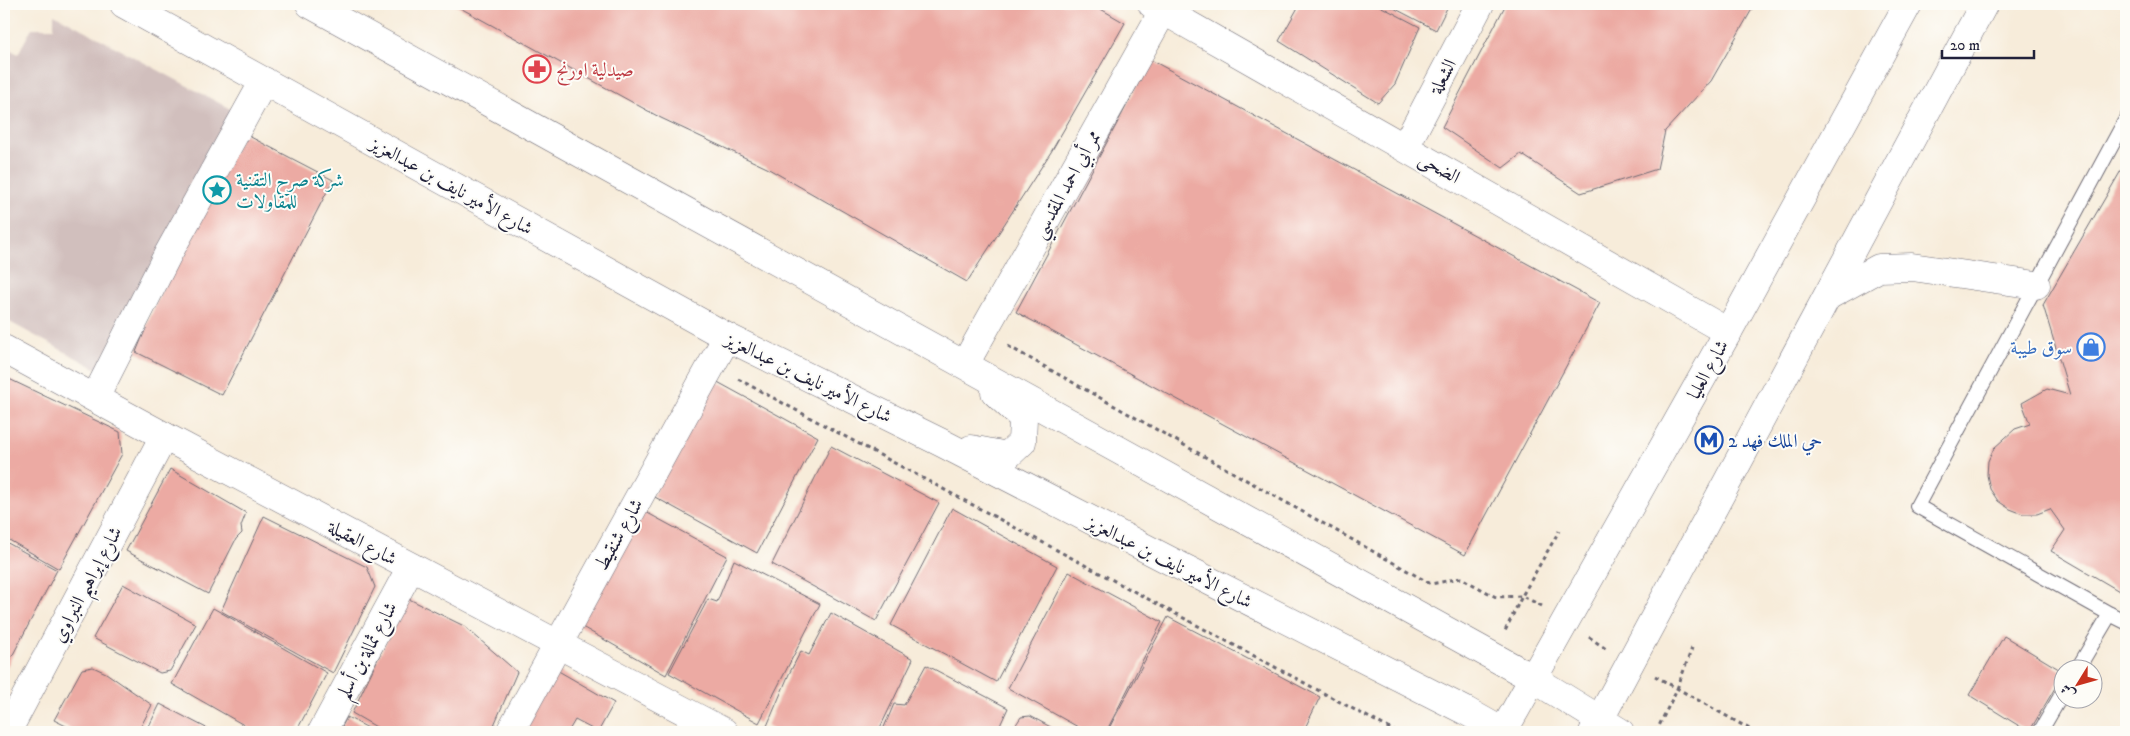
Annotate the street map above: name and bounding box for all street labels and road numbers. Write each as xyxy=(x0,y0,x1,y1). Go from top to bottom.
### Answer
street label: الشعلة xyxy=(1424,55,1462,99)
street label: ممر أبي احمد المقدسي xyxy=(1026,126,1111,245)
street label: شارع الأمير نايف بن عبدالعزيز xyxy=(363,128,538,243)
street label: الضحى xyxy=(1414,147,1464,190)
street label: شارع الأمير نايف بن عبدالعزيز xyxy=(718,324,897,431)
street label: شارع العليا xyxy=(1683,336,1737,405)
street label: شارع شنقيط xyxy=(590,495,651,576)
street label: شارع الأمير نايف بن عبدالعزيز xyxy=(1080,507,1257,617)
street label: شارع العقيلة xyxy=(322,515,401,574)
street label: شارع إبراهيم النبراوي xyxy=(47,523,134,650)
street label: شارع ثمالة بن أسلم xyxy=(330,597,409,707)

